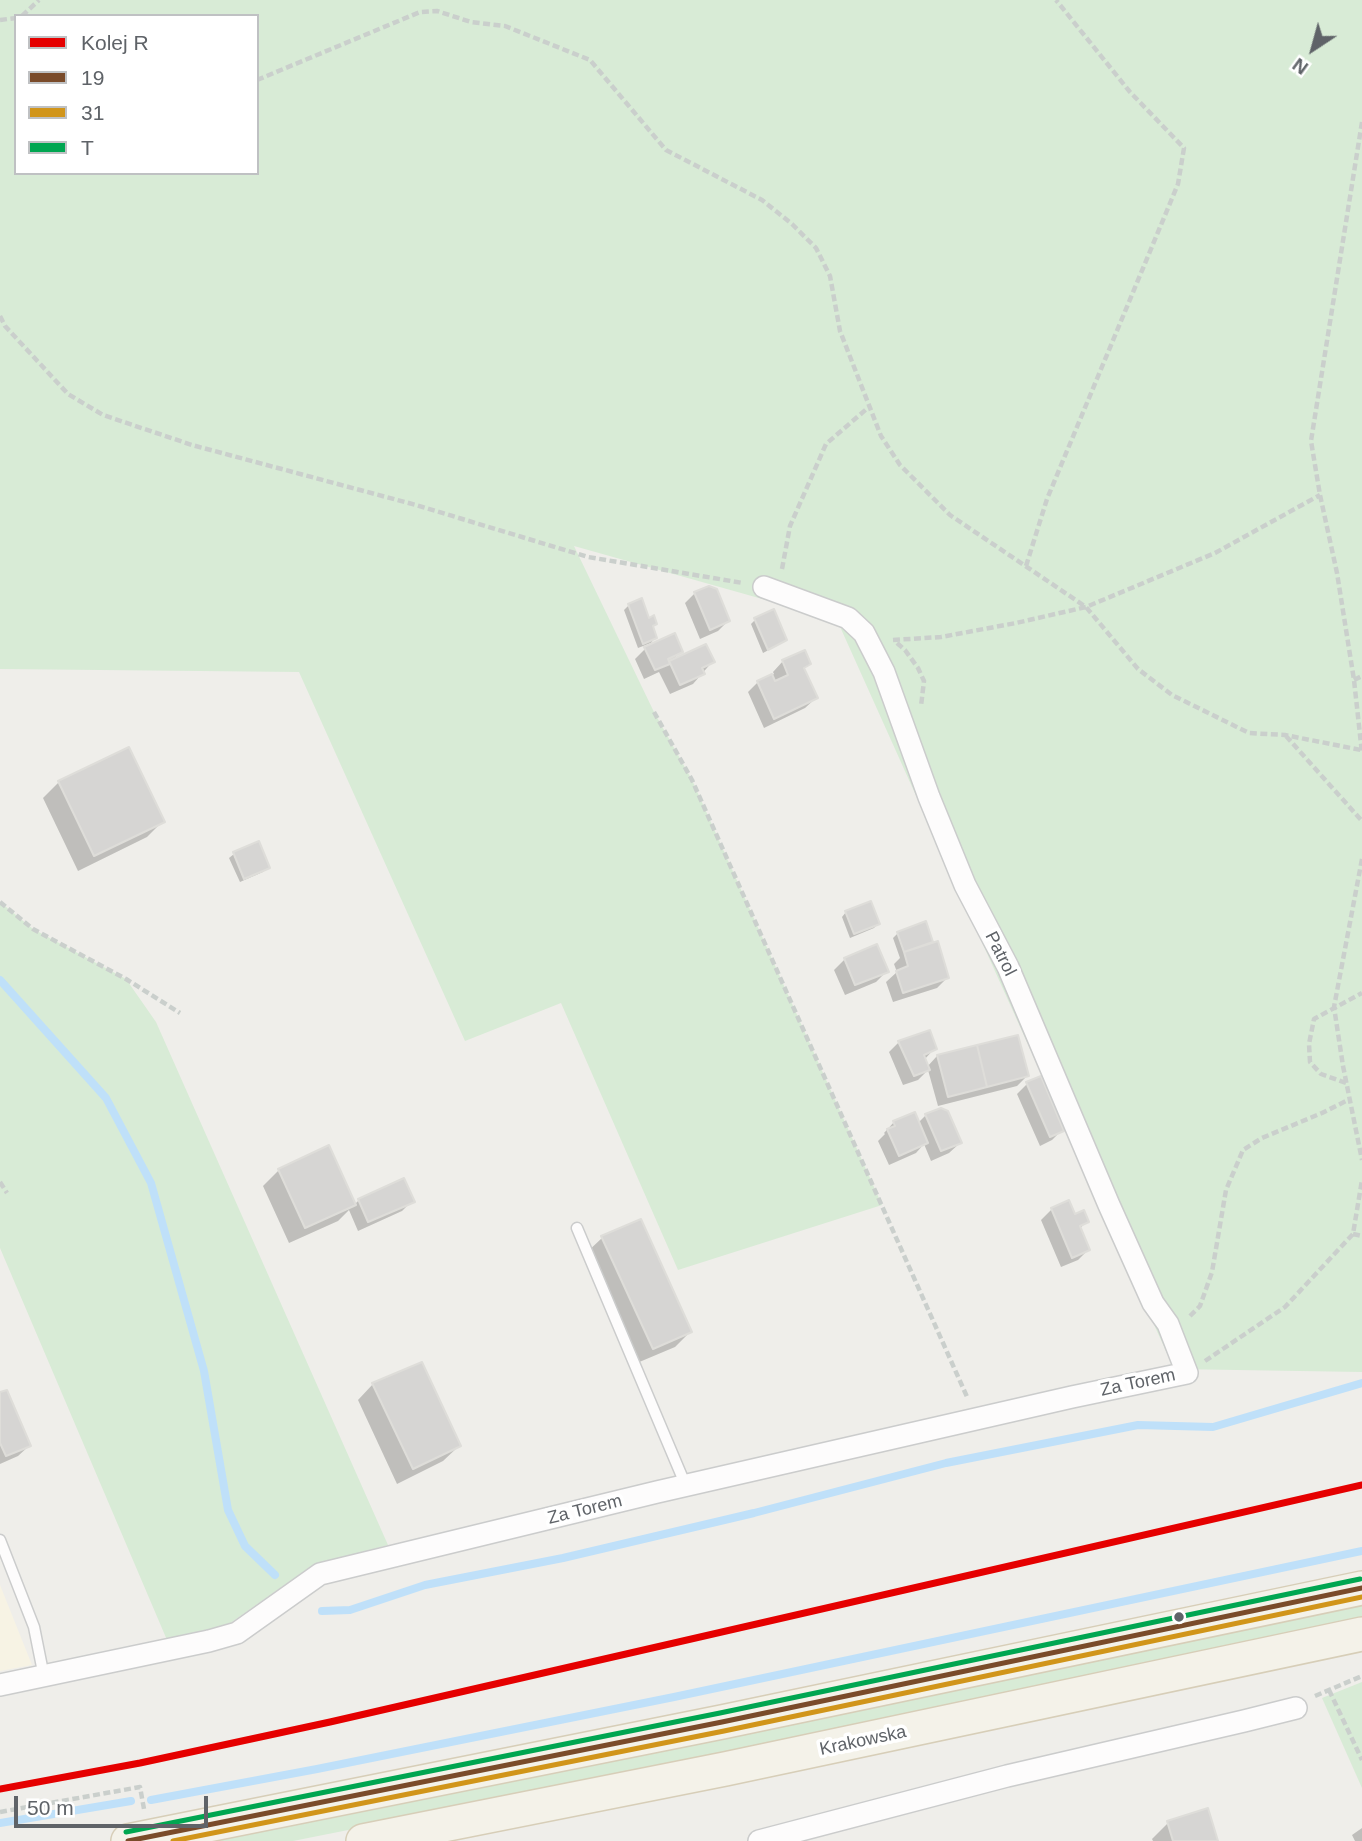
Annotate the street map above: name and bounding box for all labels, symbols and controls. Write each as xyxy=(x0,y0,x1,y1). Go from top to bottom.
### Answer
legend xyxy=(14,14,259,175)
north arrow xyxy=(1278,14,1348,84)
text: Kolej R xyxy=(81,31,149,54)
text: N xyxy=(1289,54,1312,79)
text: 19 xyxy=(81,66,104,89)
text: 31 xyxy=(81,101,104,124)
text: T xyxy=(81,136,94,159)
street label: Patrol xyxy=(980,928,1020,980)
street label: Za Torem xyxy=(1099,1365,1177,1401)
street label: Za Torem xyxy=(546,1490,624,1530)
unlabelled marker xyxy=(1172,1610,1186,1624)
street label: Krakowska xyxy=(818,1721,908,1761)
scale bar xyxy=(18,1782,212,1826)
text: 50 m xyxy=(27,1796,74,1819)

